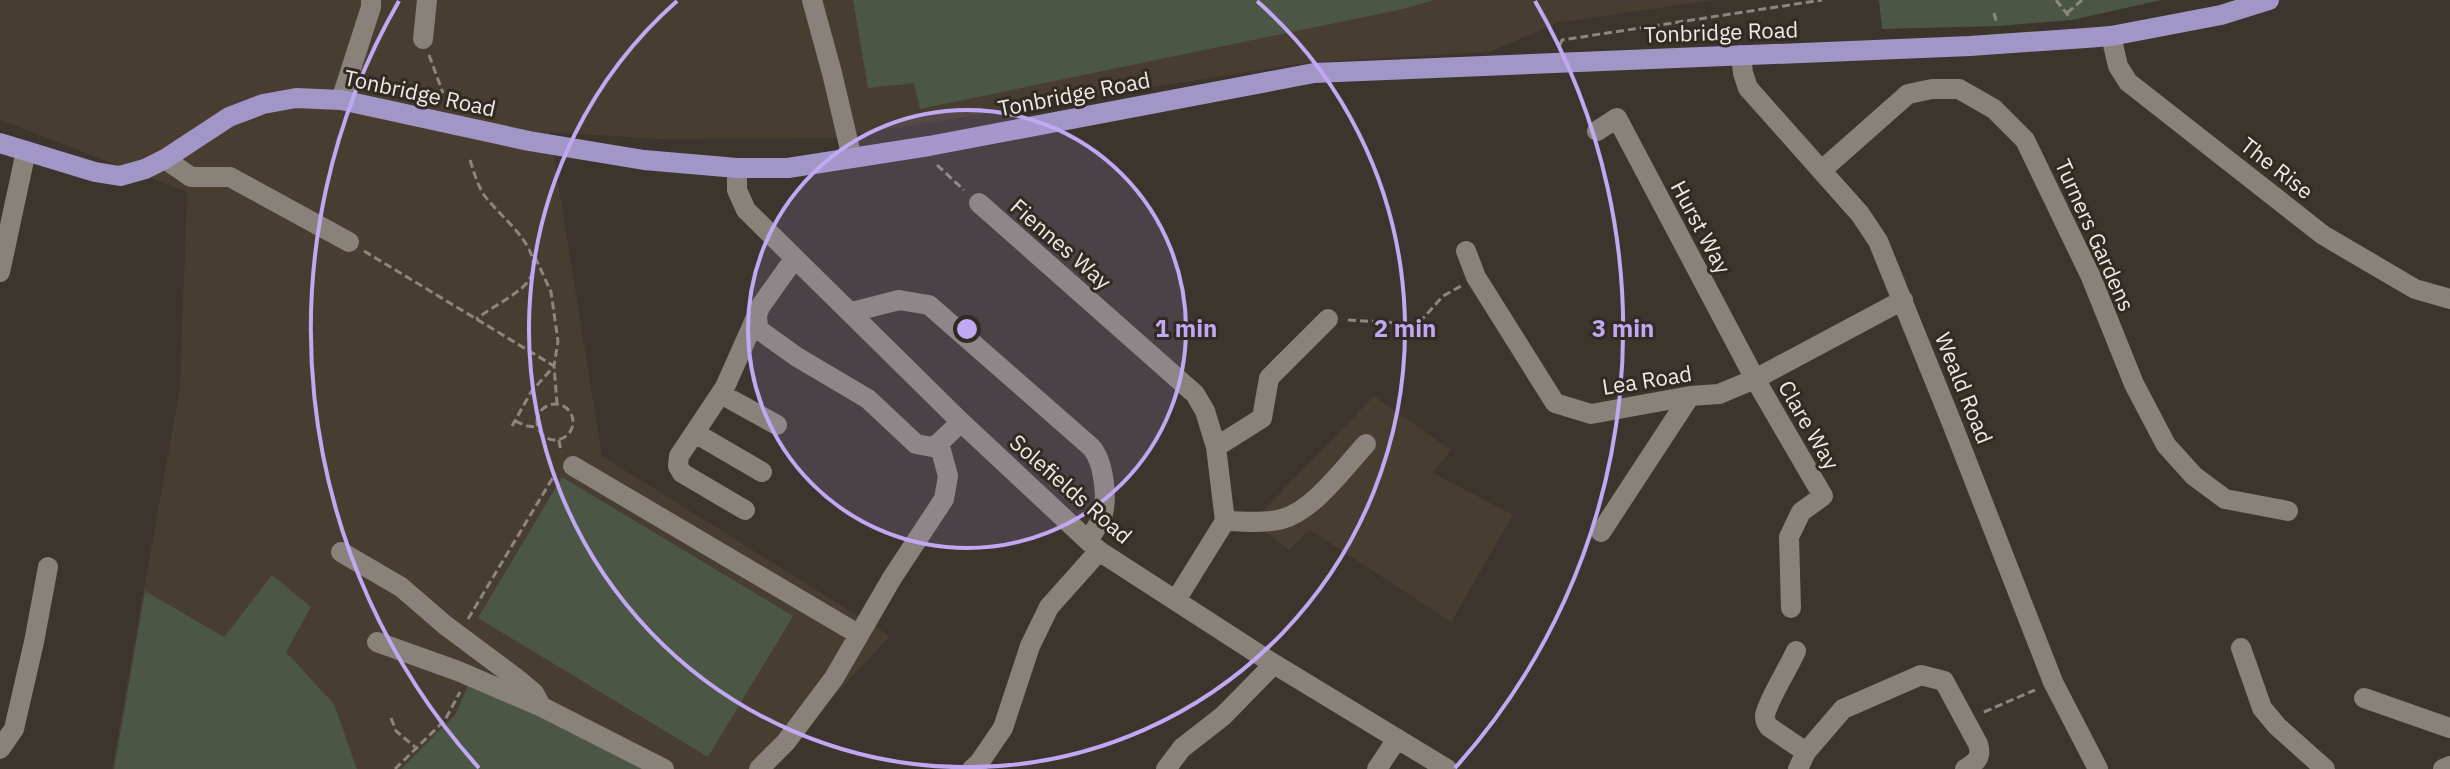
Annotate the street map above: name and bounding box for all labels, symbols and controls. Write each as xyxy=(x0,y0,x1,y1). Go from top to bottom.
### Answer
street label: Tonbridge Road xyxy=(1643,14,1799,49)
street label: Tonbridge Road xyxy=(342,62,499,123)
street label: Tonbridge Road xyxy=(995,65,1152,122)
street label: The Rise xyxy=(2235,130,2320,205)
street label: Turners Gardens xyxy=(2049,154,2142,315)
street label: Hurst Way xyxy=(1665,175,1738,278)
street label: Fiennes Way xyxy=(1005,192,1118,296)
text: 1 min xyxy=(1155,312,1217,344)
text: 2 min xyxy=(1374,312,1436,344)
text: 3 min xyxy=(1592,312,1654,344)
centre of rings xyxy=(953,315,981,343)
street label: Weald Road xyxy=(1929,328,2000,448)
street label: Lea Road xyxy=(1600,358,1694,401)
street label: Clare Way xyxy=(1772,375,1847,475)
street label: Solefields Road xyxy=(1004,428,1139,550)

